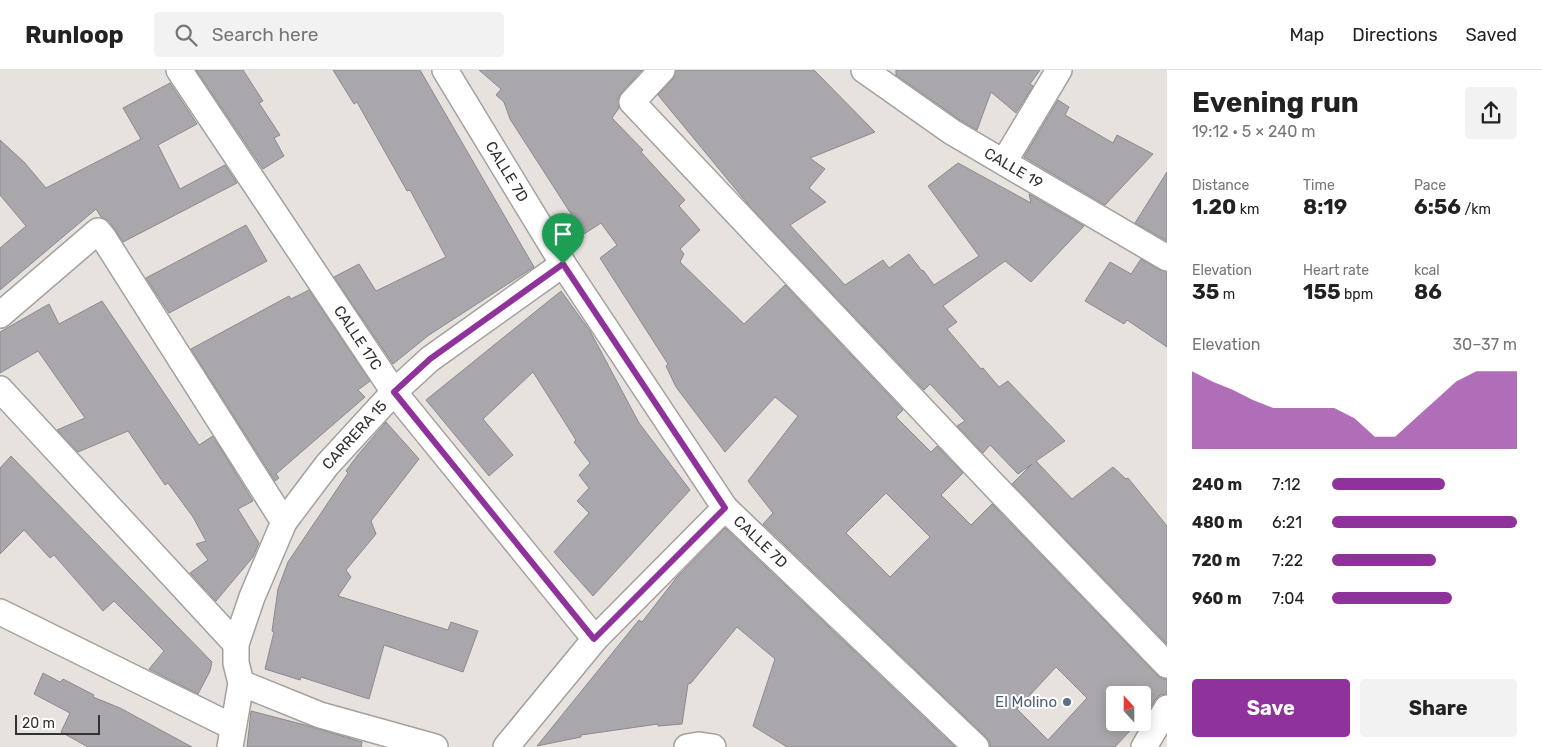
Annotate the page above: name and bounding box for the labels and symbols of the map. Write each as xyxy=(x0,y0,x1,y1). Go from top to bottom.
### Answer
street label: CALLE 7D xyxy=(482,138,532,205)
street label: CALLE 19 xyxy=(981,144,1046,192)
pin xyxy=(542,213,584,264)
street label: CALLE 17C xyxy=(330,302,386,373)
street label: CARRERA 15 xyxy=(319,397,391,473)
street label: CALLE 7D xyxy=(730,512,791,572)
north arrow xyxy=(1106,686,1151,731)
place label: El Molino xyxy=(995,693,1057,711)
marker: El Molino xyxy=(1061,696,1073,708)
scale bar xyxy=(15,712,100,735)

